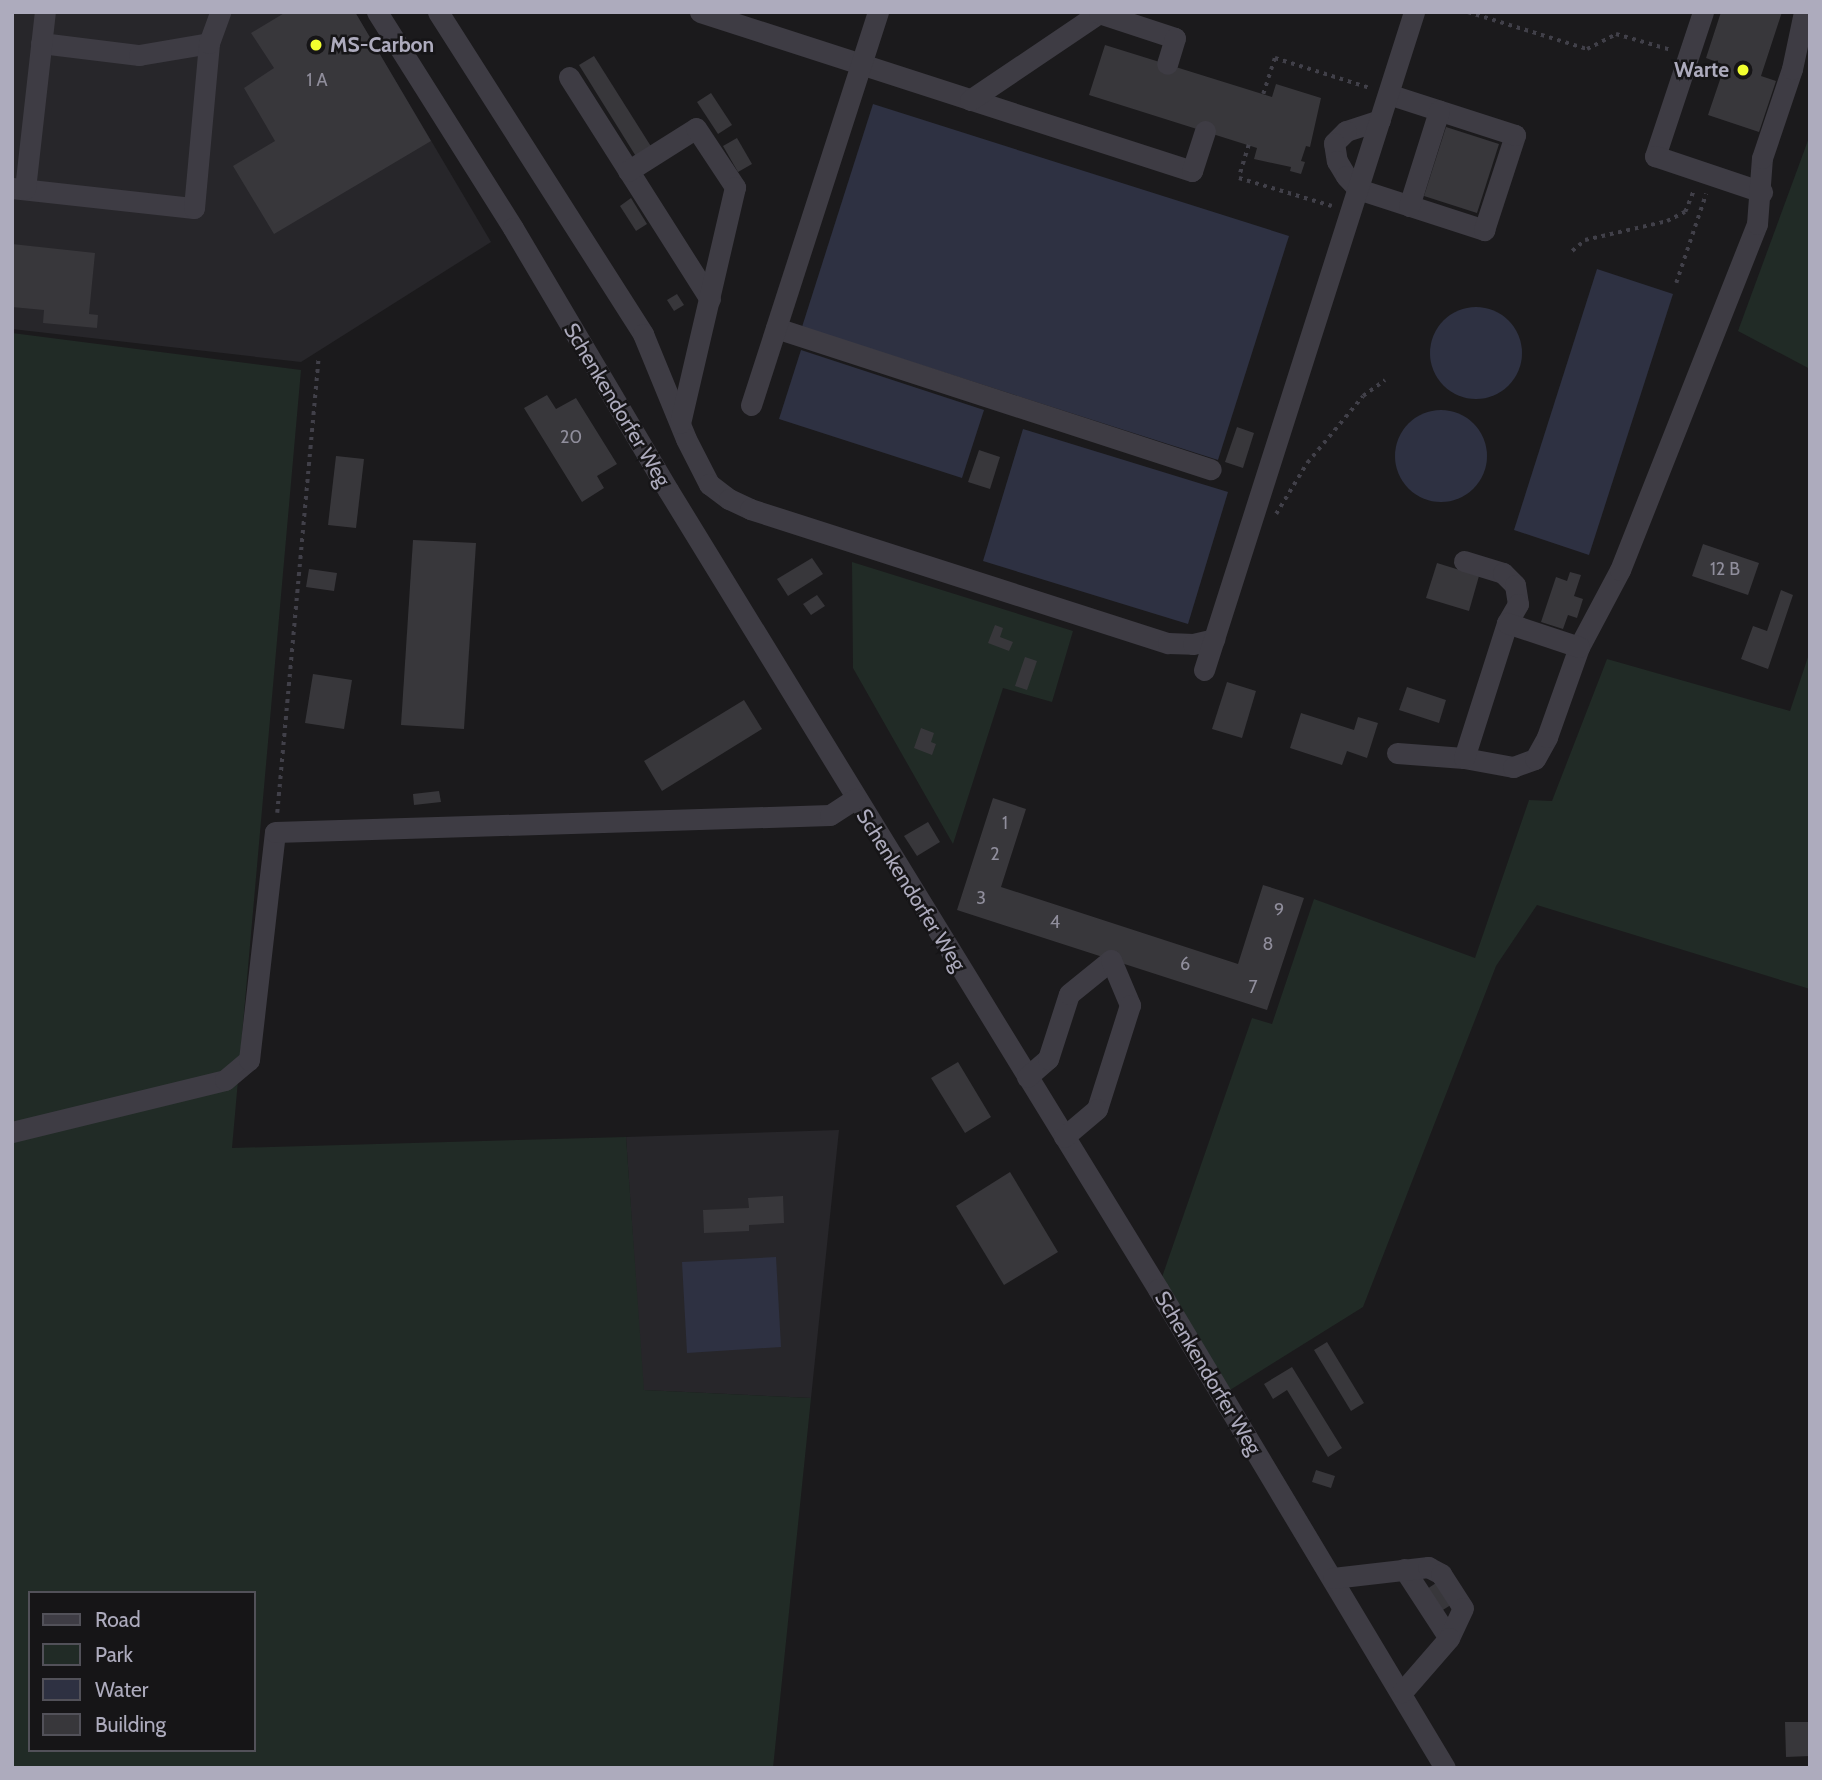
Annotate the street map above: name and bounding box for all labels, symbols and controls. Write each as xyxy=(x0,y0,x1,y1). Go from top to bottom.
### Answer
place label: MS-Carbon xyxy=(330,32,434,58)
marker: MS-Carbon xyxy=(308,37,324,53)
place label: Warte xyxy=(1674,57,1729,83)
marker: Warte xyxy=(1735,62,1751,78)
house number: 1 A xyxy=(306,69,328,91)
street label: Schenkendorfer Weg xyxy=(558,319,676,491)
house number: 20 xyxy=(560,426,582,448)
house number: 12 B xyxy=(1710,558,1740,580)
street label: Schenkendorfer Weg xyxy=(851,804,971,976)
house number: 1 xyxy=(1002,812,1008,834)
house number: 2 xyxy=(990,843,1000,865)
house number: 3 xyxy=(976,887,986,909)
house number: 9 xyxy=(1274,899,1284,921)
house number: 4 xyxy=(1050,911,1060,933)
house number: 8 xyxy=(1263,933,1273,955)
house number: 6 xyxy=(1180,953,1190,975)
house number: 7 xyxy=(1248,976,1258,998)
street label: Schenkendorfer Weg xyxy=(1149,1287,1267,1459)
legend xyxy=(28,1591,256,1752)
text: Road xyxy=(95,1607,141,1632)
text: Park xyxy=(95,1642,133,1667)
text: Water xyxy=(95,1677,148,1702)
text: Building xyxy=(95,1712,166,1737)

